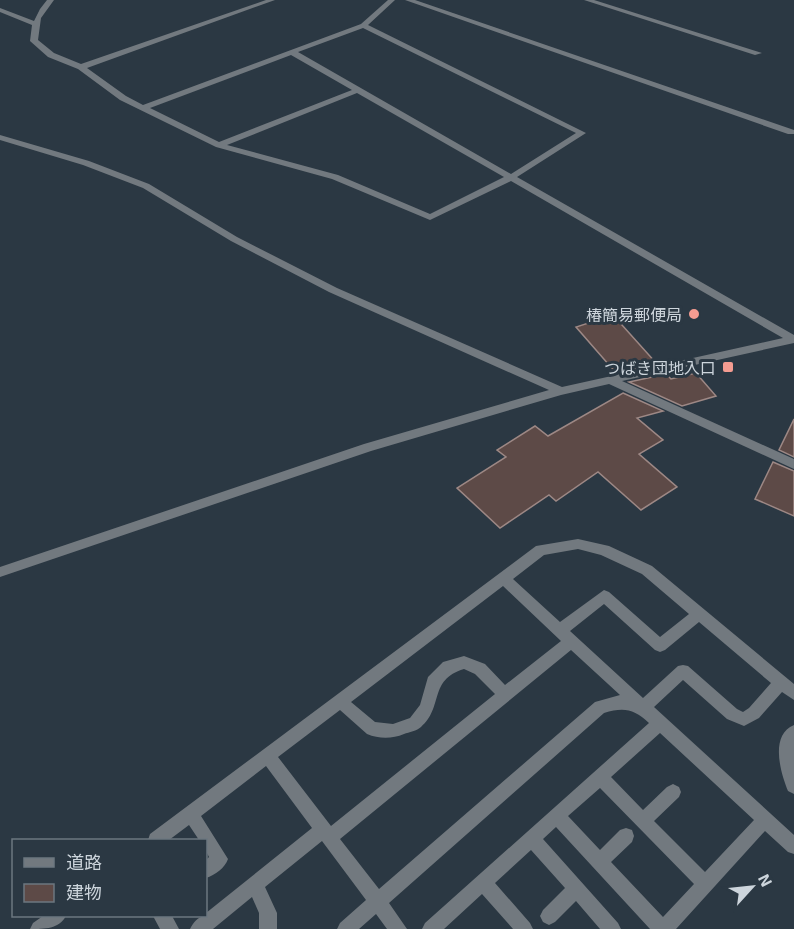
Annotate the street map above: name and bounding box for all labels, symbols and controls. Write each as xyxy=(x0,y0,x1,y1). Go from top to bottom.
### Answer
place label: 椿簡易郵便局 xyxy=(586,305,682,324)
marker: 椿簡易郵便局 xyxy=(687,307,701,321)
place label: つばき団地入口 xyxy=(604,358,716,377)
marker: つばき団地入口 xyxy=(721,360,735,374)
legend xyxy=(12,839,207,917)
text: 道路 xyxy=(66,851,102,873)
north arrow xyxy=(722,857,782,917)
text: N xyxy=(755,870,777,889)
text: 建物 xyxy=(66,881,102,903)

